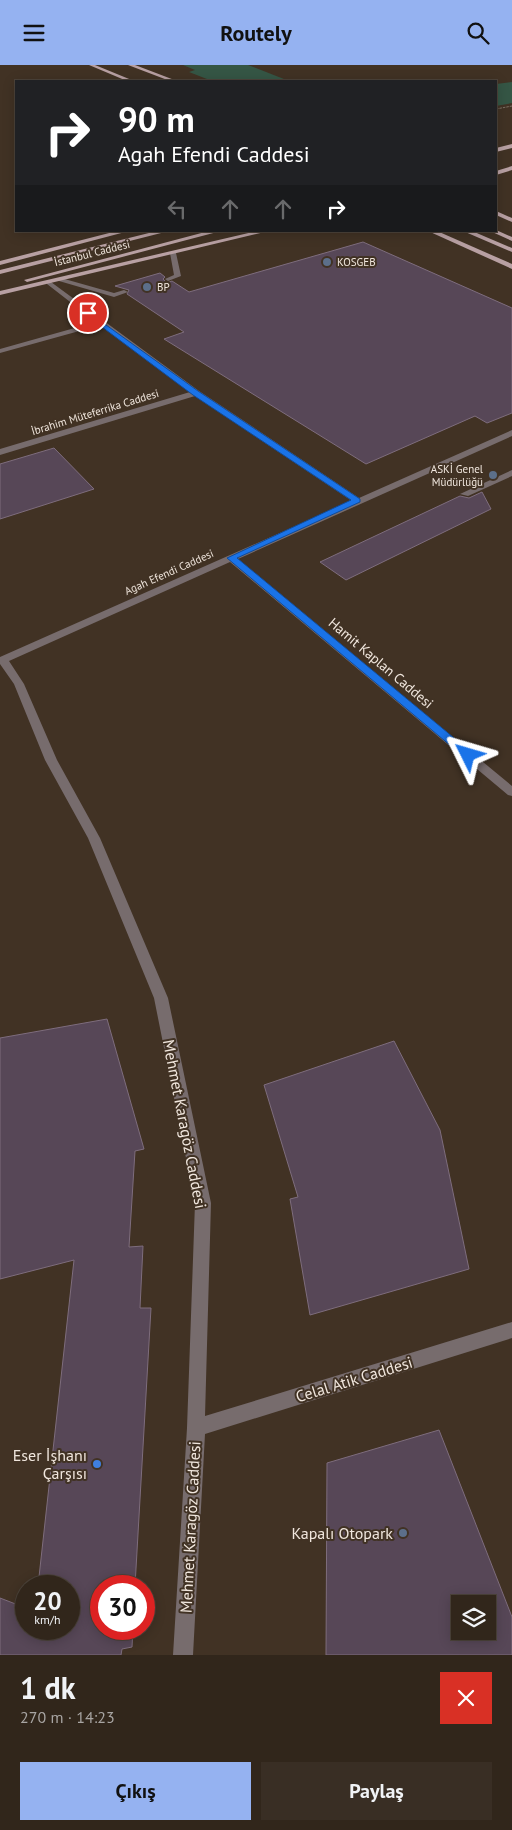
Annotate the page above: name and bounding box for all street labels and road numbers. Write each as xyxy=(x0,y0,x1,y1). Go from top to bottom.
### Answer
street label: İstanbul Caddesi xyxy=(53,237,131,269)
street label: İbrahim Müteferrika Caddesi xyxy=(30,386,161,438)
street label: Agah Efendi Caddesi xyxy=(122,546,216,598)
street label: Hamit Kaplan Caddesi xyxy=(325,614,437,712)
street label: Mehmet Karagöz Caddesi xyxy=(159,1038,211,1210)
street label: Celal Atik Caddesi xyxy=(293,1352,415,1406)
street label: Mehmet Karagöz Caddesi xyxy=(176,1441,204,1613)

